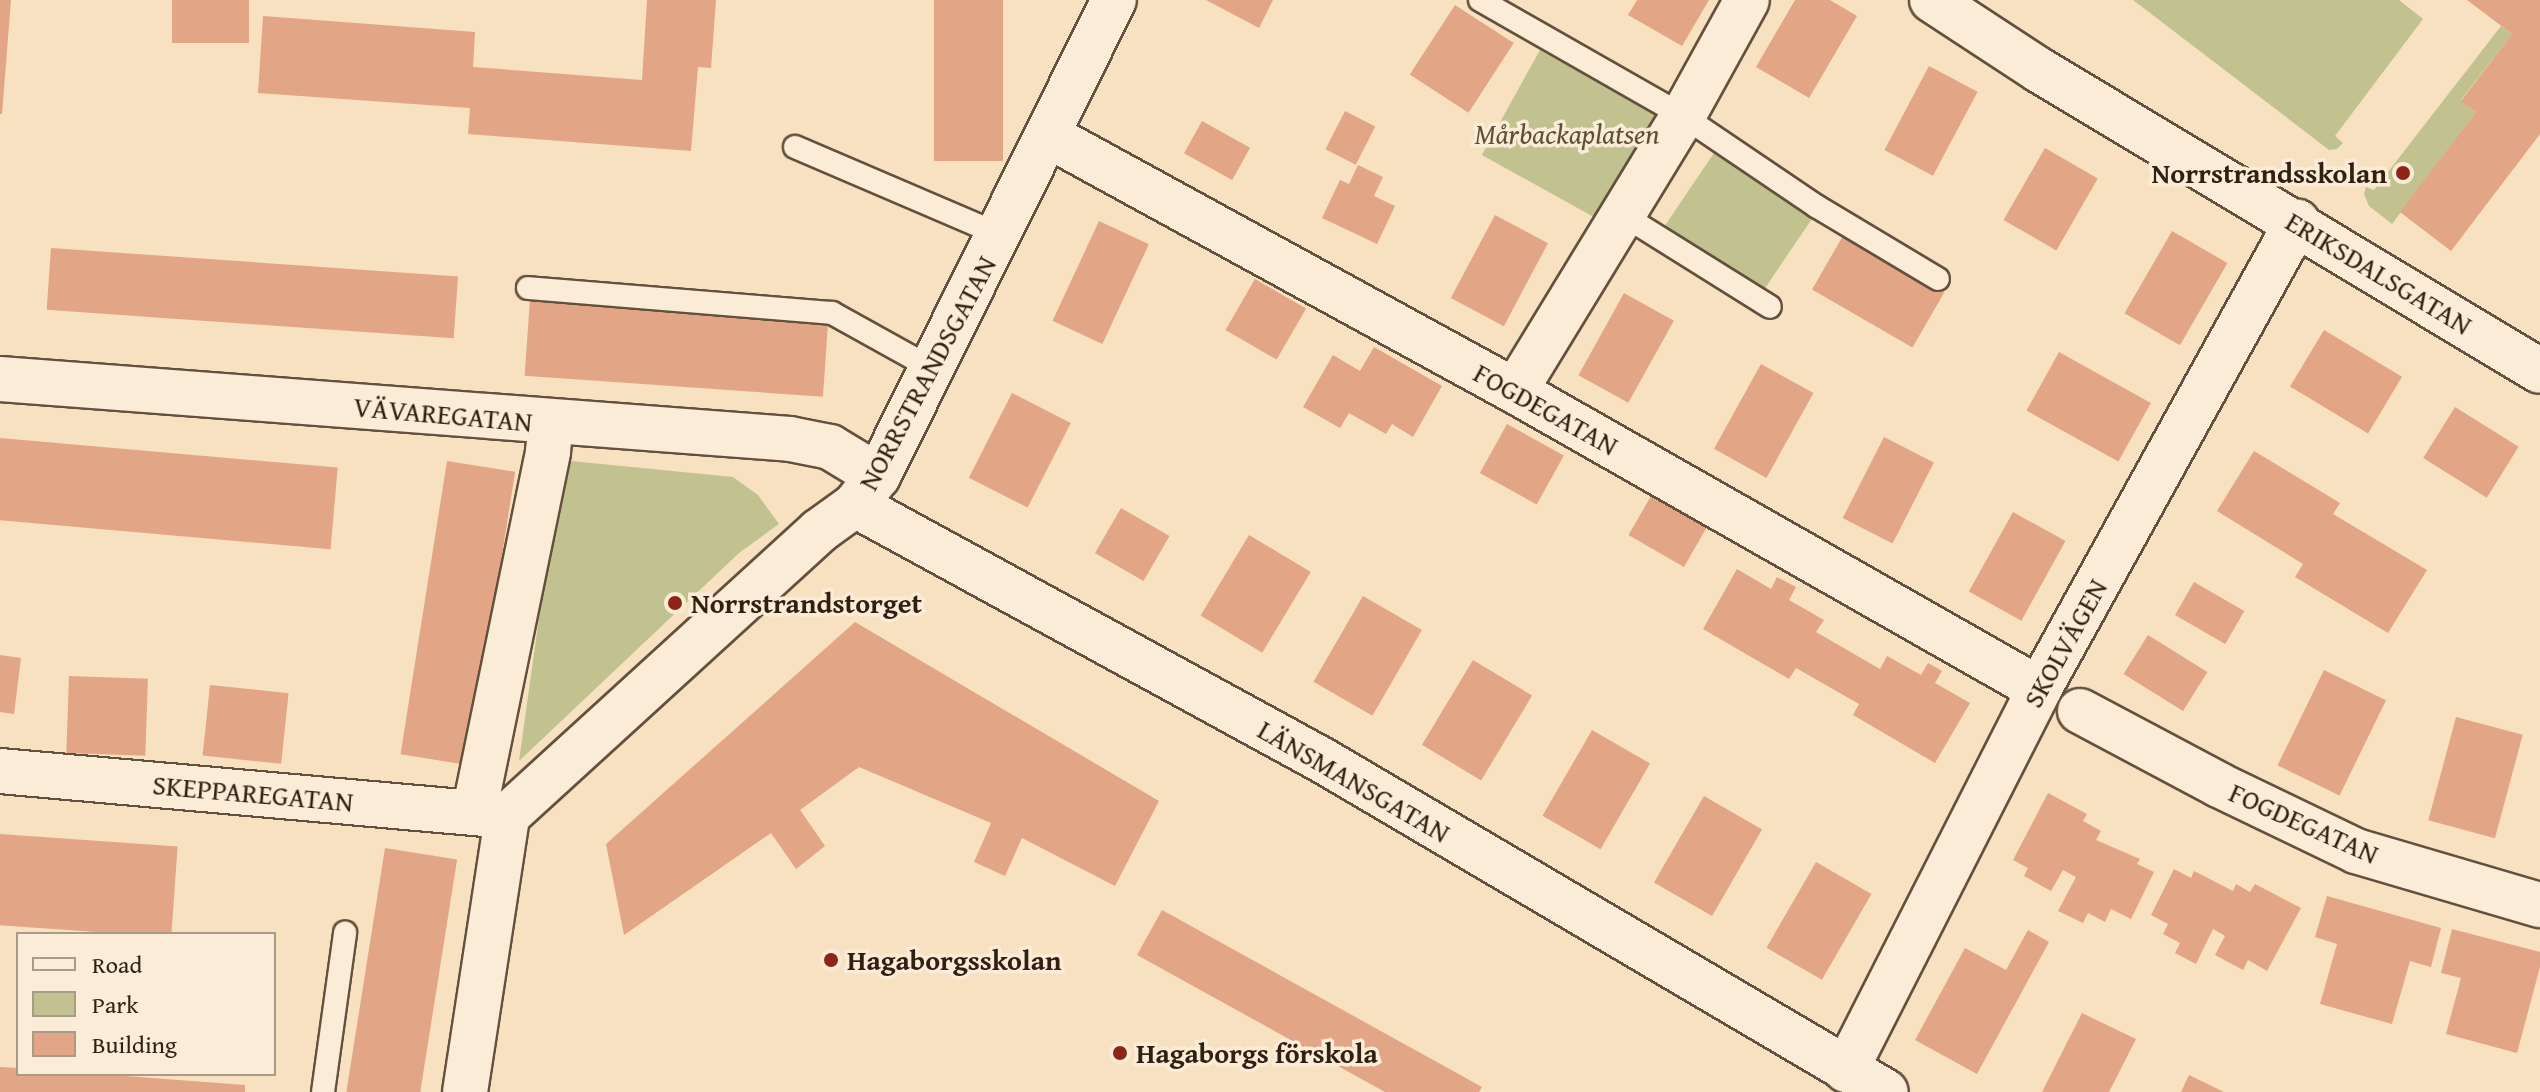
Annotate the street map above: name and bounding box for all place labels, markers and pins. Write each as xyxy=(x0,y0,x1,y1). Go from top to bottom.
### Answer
place label: Norrstrandsskolan xyxy=(2152,156,2387,190)
marker: Norrstrandsskolan xyxy=(2394,164,2412,182)
place label: Norrstrandstorget xyxy=(691,586,922,620)
marker: Norrstrandstorget xyxy=(666,594,684,612)
place label: Hagaborgsskolan xyxy=(847,943,1062,977)
marker: Hagaborgsskolan xyxy=(822,951,840,969)
place label: Hagaborgs förskola xyxy=(1136,1036,1378,1070)
marker: Hagaborgs förskola xyxy=(1111,1044,1129,1062)

